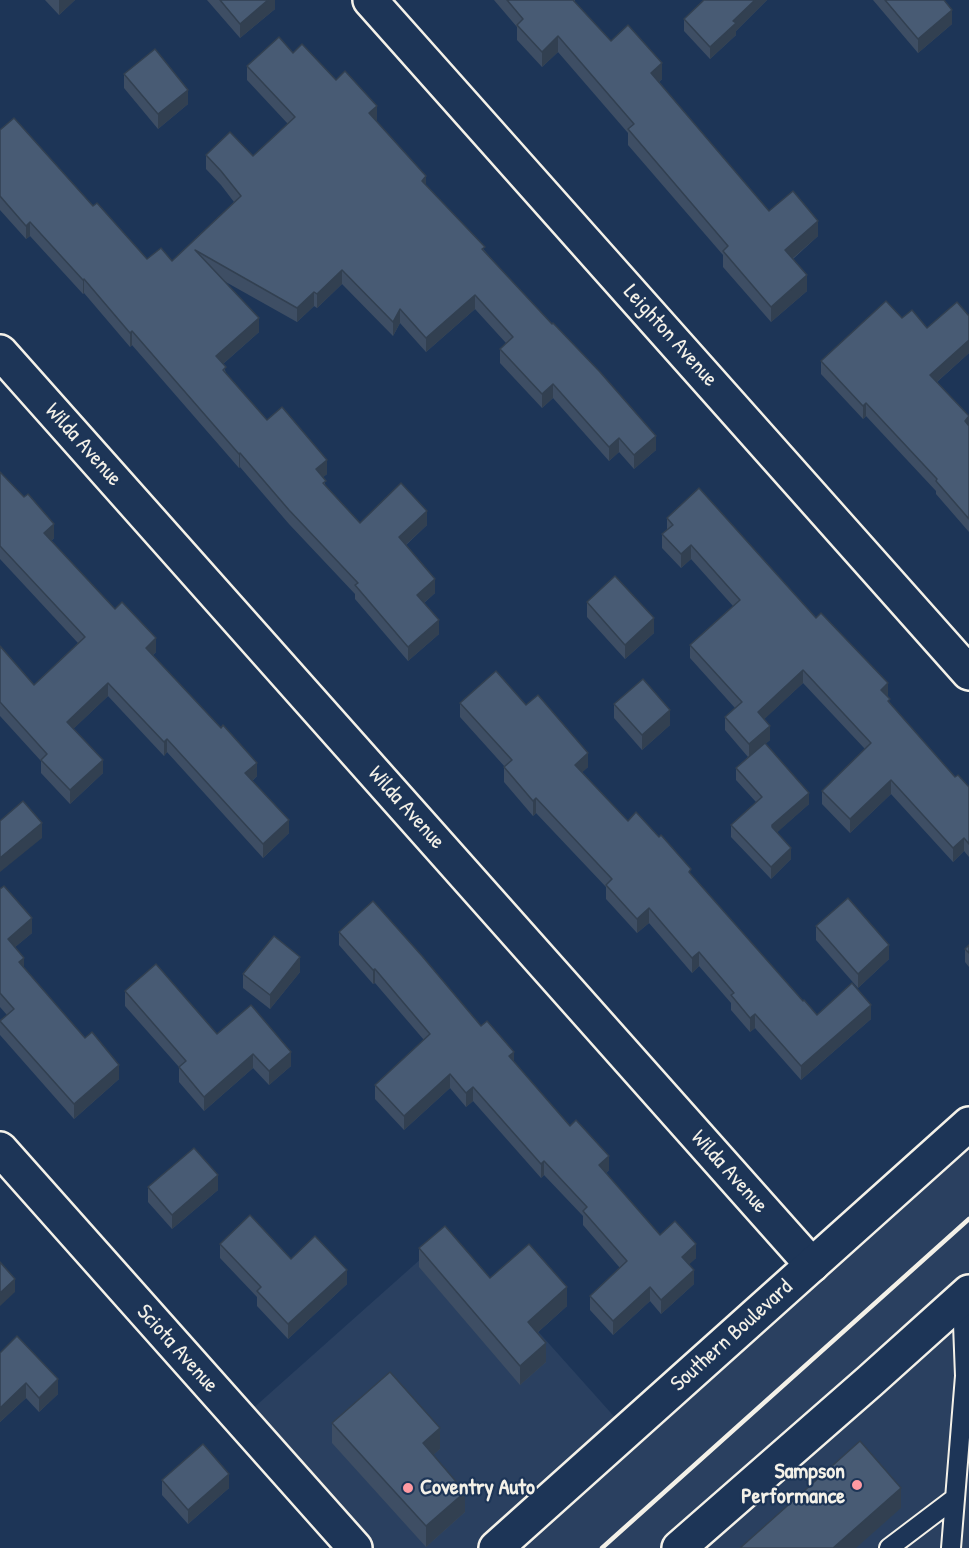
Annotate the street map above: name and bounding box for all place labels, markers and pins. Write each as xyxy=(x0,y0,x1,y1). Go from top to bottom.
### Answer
place label: Sampson Performance xyxy=(741,1459,845,1510)
place label: Coventry Auto xyxy=(420,1475,535,1501)
marker: Sampson Performance xyxy=(850,1478,864,1492)
marker: Coventry Auto xyxy=(401,1481,415,1495)

